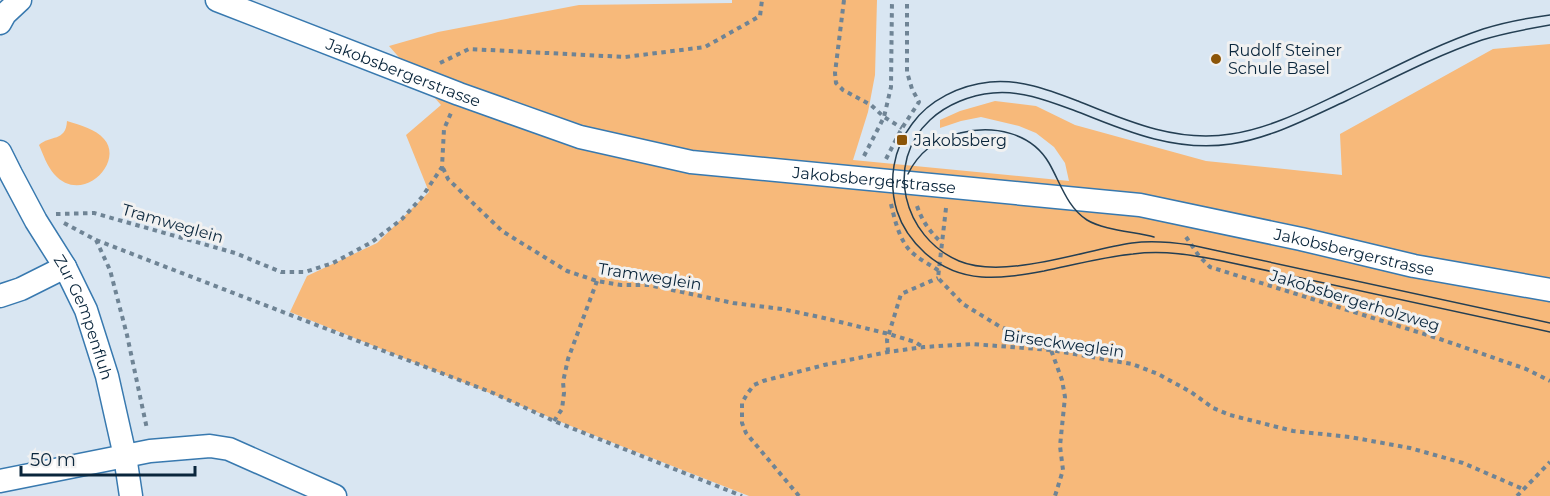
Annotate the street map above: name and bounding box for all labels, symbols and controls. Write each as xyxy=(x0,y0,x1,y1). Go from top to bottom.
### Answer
street label: Jakobsbergerstrasse xyxy=(322,34,483,111)
place label: Rudolf Steiner Schule Basel xyxy=(1228,41,1342,78)
marker: Rudolf Steiner Schule Basel xyxy=(1209,52,1223,66)
place label: Jakobsberg xyxy=(913,131,1007,150)
marker: Jakobsberg xyxy=(895,133,909,147)
street label: Jakobsbergerstrasse xyxy=(791,163,957,197)
street label: Tramweglein xyxy=(120,200,226,247)
street label: Jakobsbergerstrasse xyxy=(1271,224,1436,279)
street label: Zur Gempenfluh xyxy=(50,251,117,382)
street label: Tramweglein xyxy=(597,259,703,294)
street label: Jakobsbergerholzweg xyxy=(1267,265,1442,335)
street label: Birseckweglein xyxy=(1002,326,1126,361)
scale bar xyxy=(21,439,195,477)
text: 50 m xyxy=(30,449,76,471)

